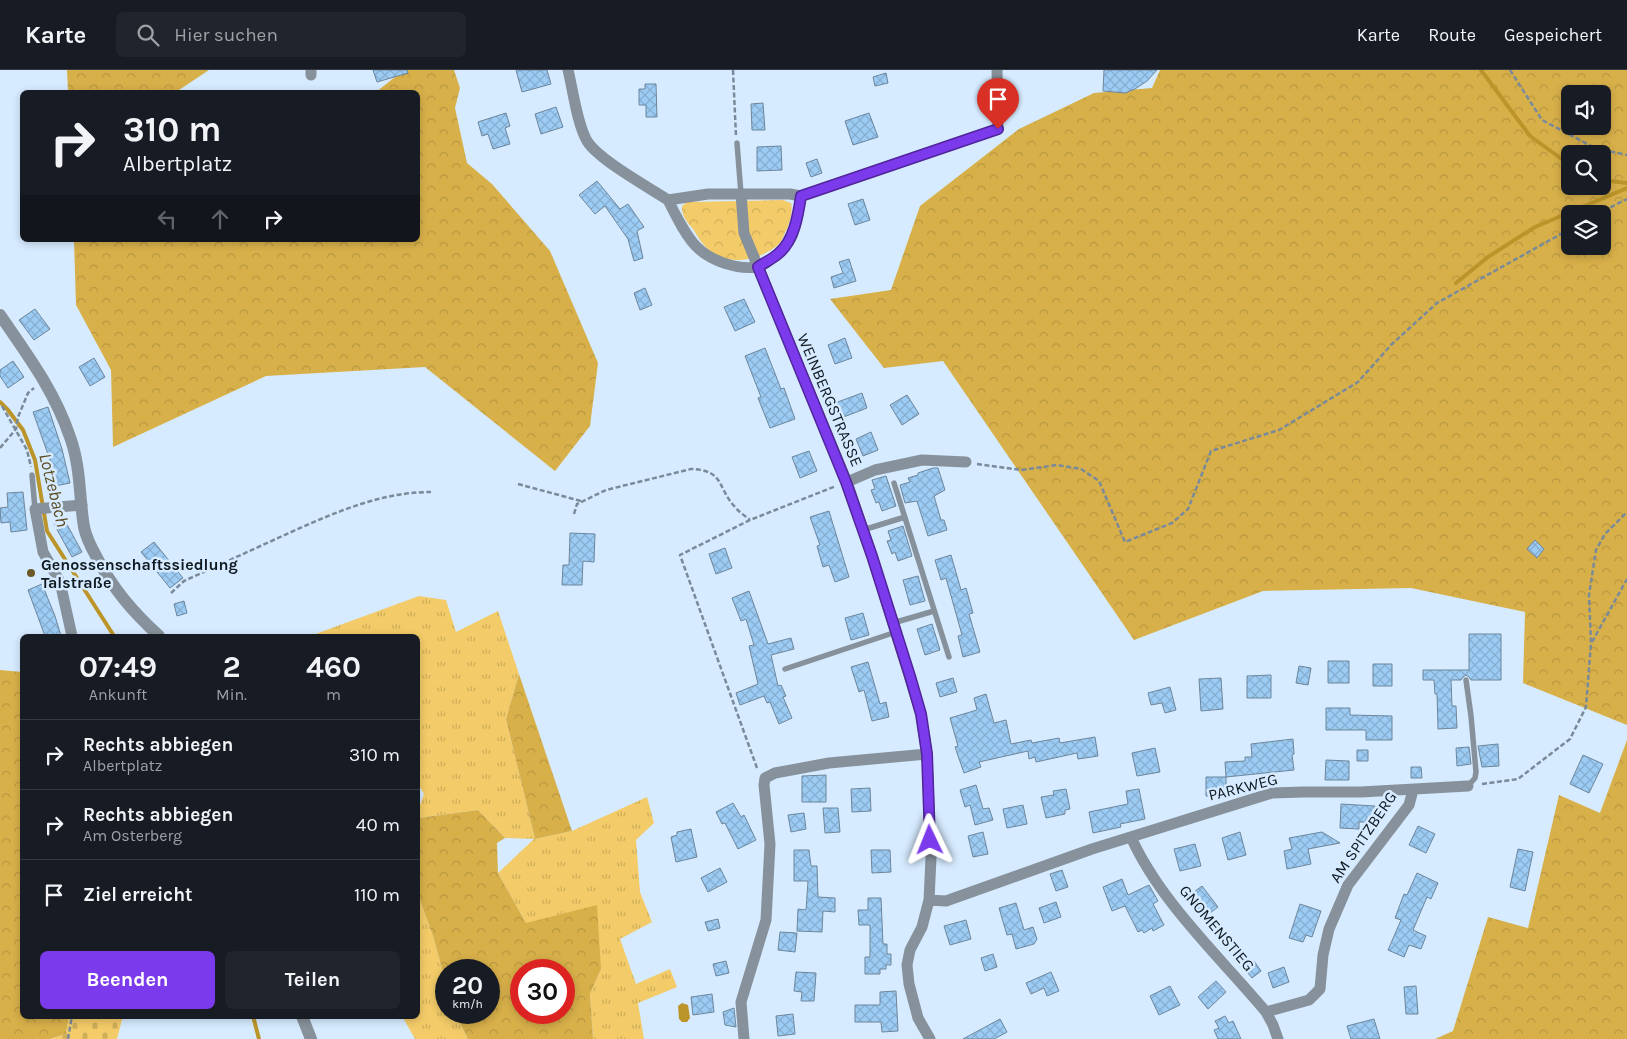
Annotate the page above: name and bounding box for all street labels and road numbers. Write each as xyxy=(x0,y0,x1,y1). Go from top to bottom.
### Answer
street label: WEINBERGSTRASSE xyxy=(793,331,867,469)
street label: PARKWEG xyxy=(1206,769,1280,805)
street label: AM SPITZBERG xyxy=(1325,788,1401,886)
street label: GNOMENSTIEG xyxy=(1175,881,1259,975)

